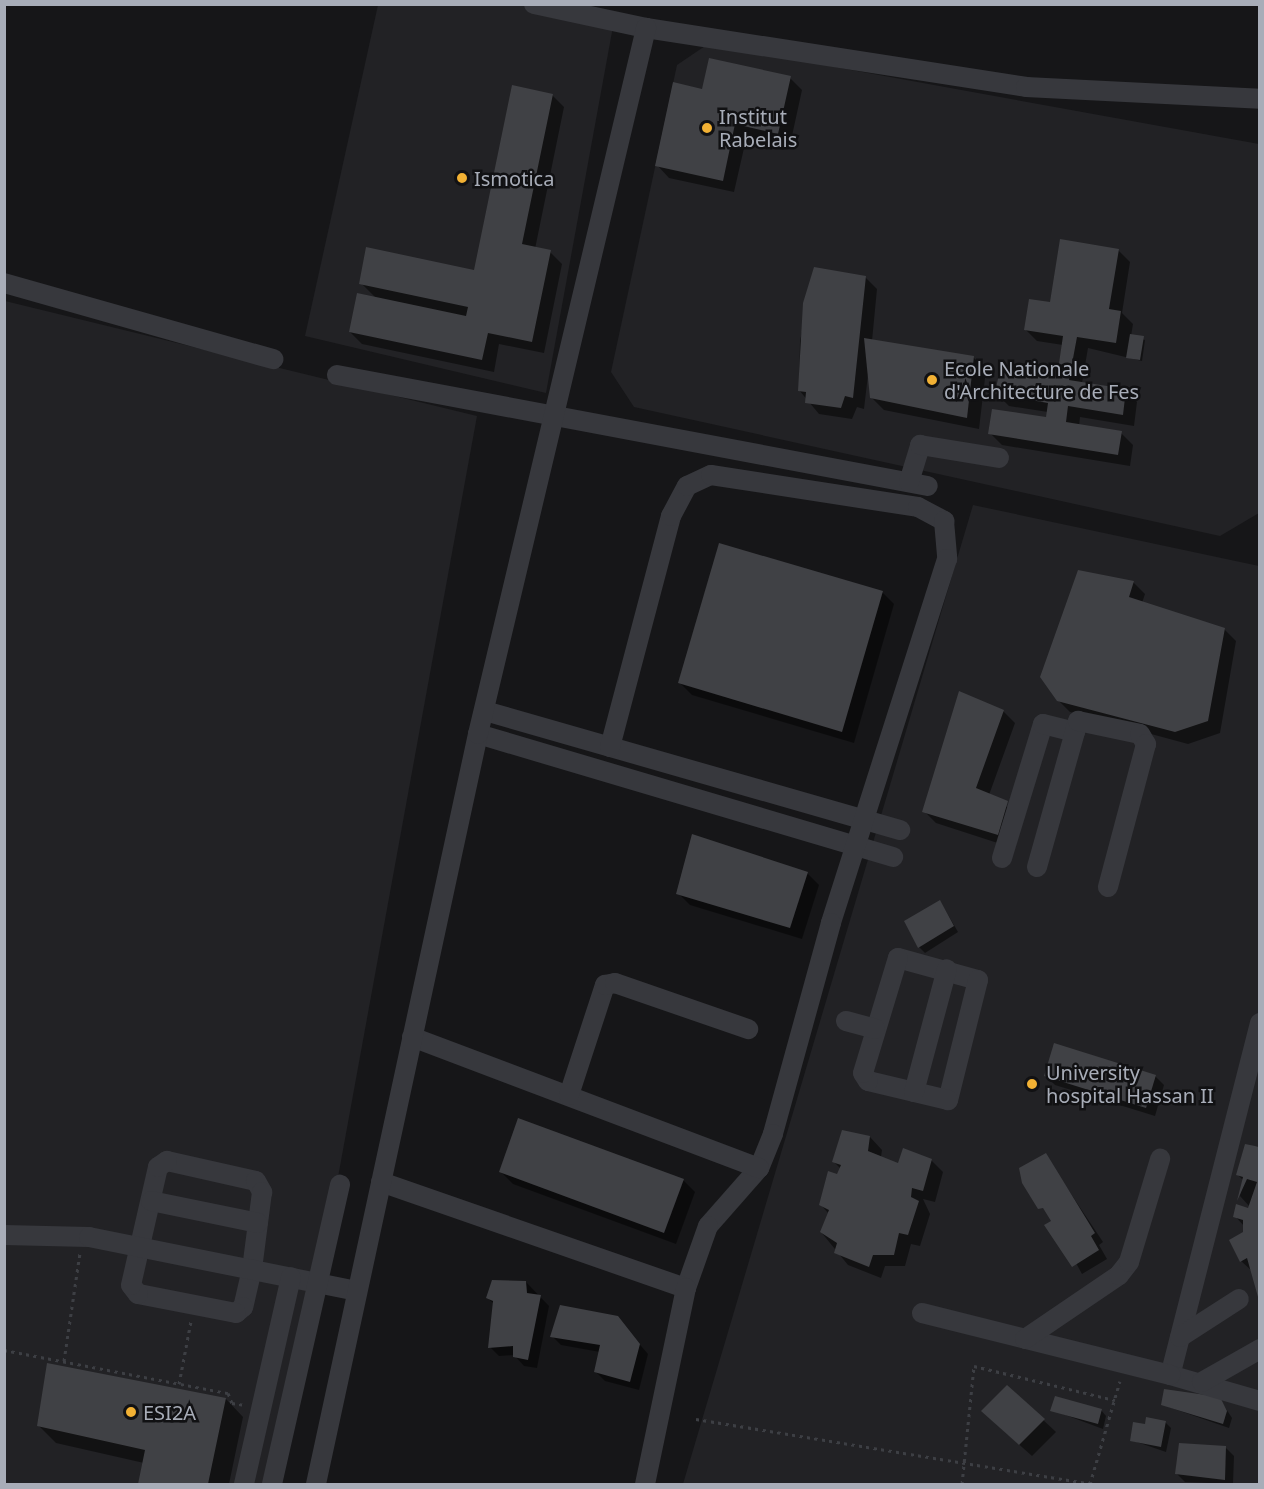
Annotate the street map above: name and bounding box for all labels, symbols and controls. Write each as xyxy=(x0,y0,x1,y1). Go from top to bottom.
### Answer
place label: Institut Rabelais xyxy=(719,104,797,151)
marker: Institut Rabelais xyxy=(700,121,714,135)
place label: Ismotica xyxy=(474,166,554,190)
marker: Ismotica xyxy=(455,171,469,185)
place label: Ecole Nationale d'Architecture de Fes xyxy=(944,356,1139,403)
marker: Ecole Nationale d'Architecture de Fes xyxy=(925,373,939,387)
place label: University hospital Hassan II xyxy=(1046,1060,1214,1107)
marker: University hospital Hassan II xyxy=(1023,1075,1041,1093)
place label: ESI2A xyxy=(143,1400,196,1424)
marker: ESI2A xyxy=(124,1405,138,1419)

